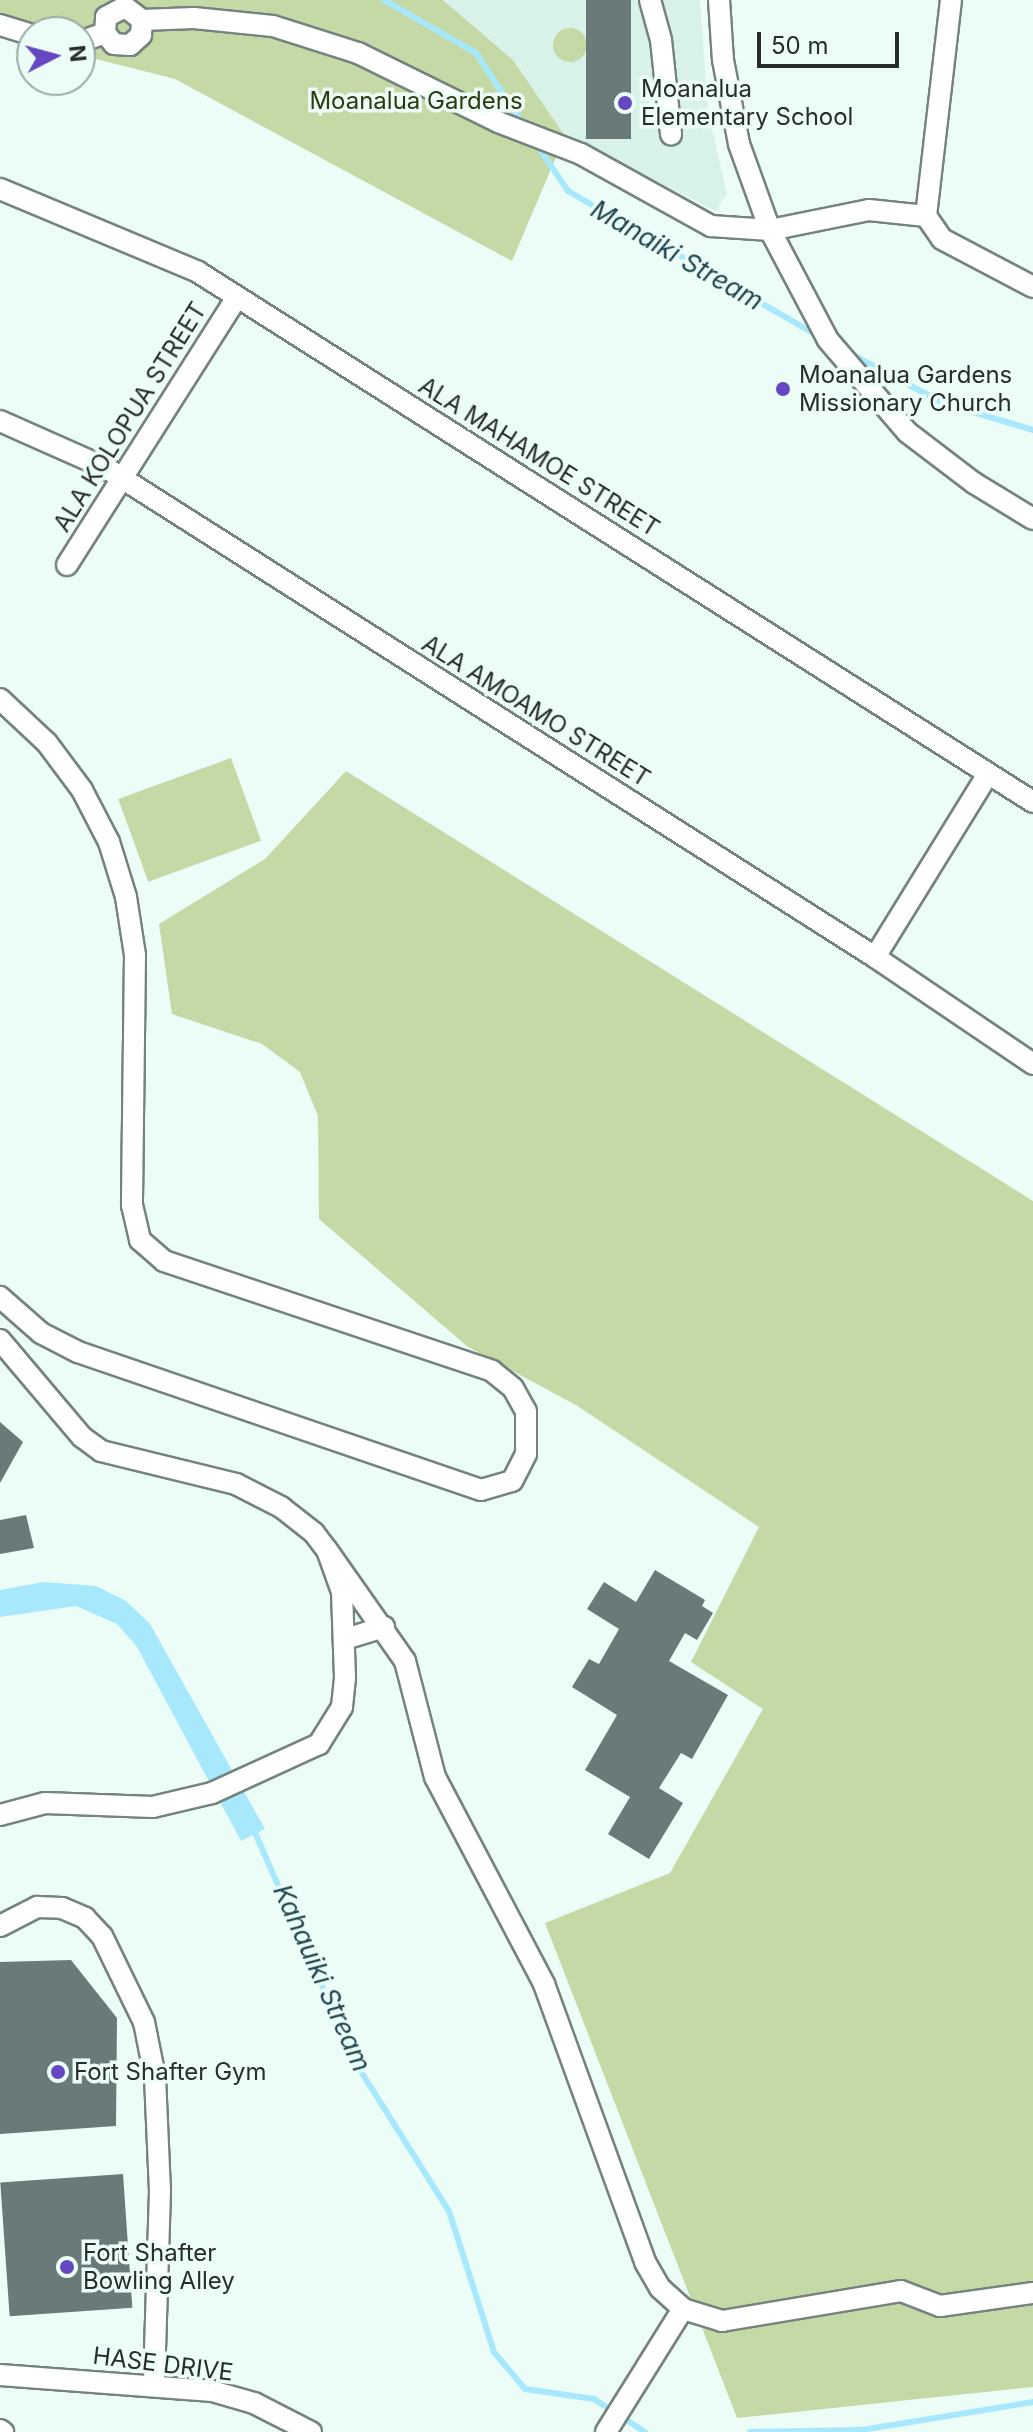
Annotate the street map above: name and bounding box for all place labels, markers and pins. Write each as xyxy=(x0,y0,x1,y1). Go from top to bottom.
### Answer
place label: Moanalua Elementary School xyxy=(641,75,853,131)
marker: Moanalua Elementary School xyxy=(616,94,634,112)
place label: Moanalua Gardens Missionary Church xyxy=(799,361,1012,417)
marker: Moanalua Gardens Missionary Church xyxy=(774,380,792,398)
place label: Fort Shafter Gym xyxy=(74,2058,267,2086)
marker: Fort Shafter Gym xyxy=(49,2063,67,2081)
place label: Fort Shafter Bowling Alley xyxy=(83,2239,235,2295)
marker: Fort Shafter Bowling Alley xyxy=(58,2258,76,2276)

